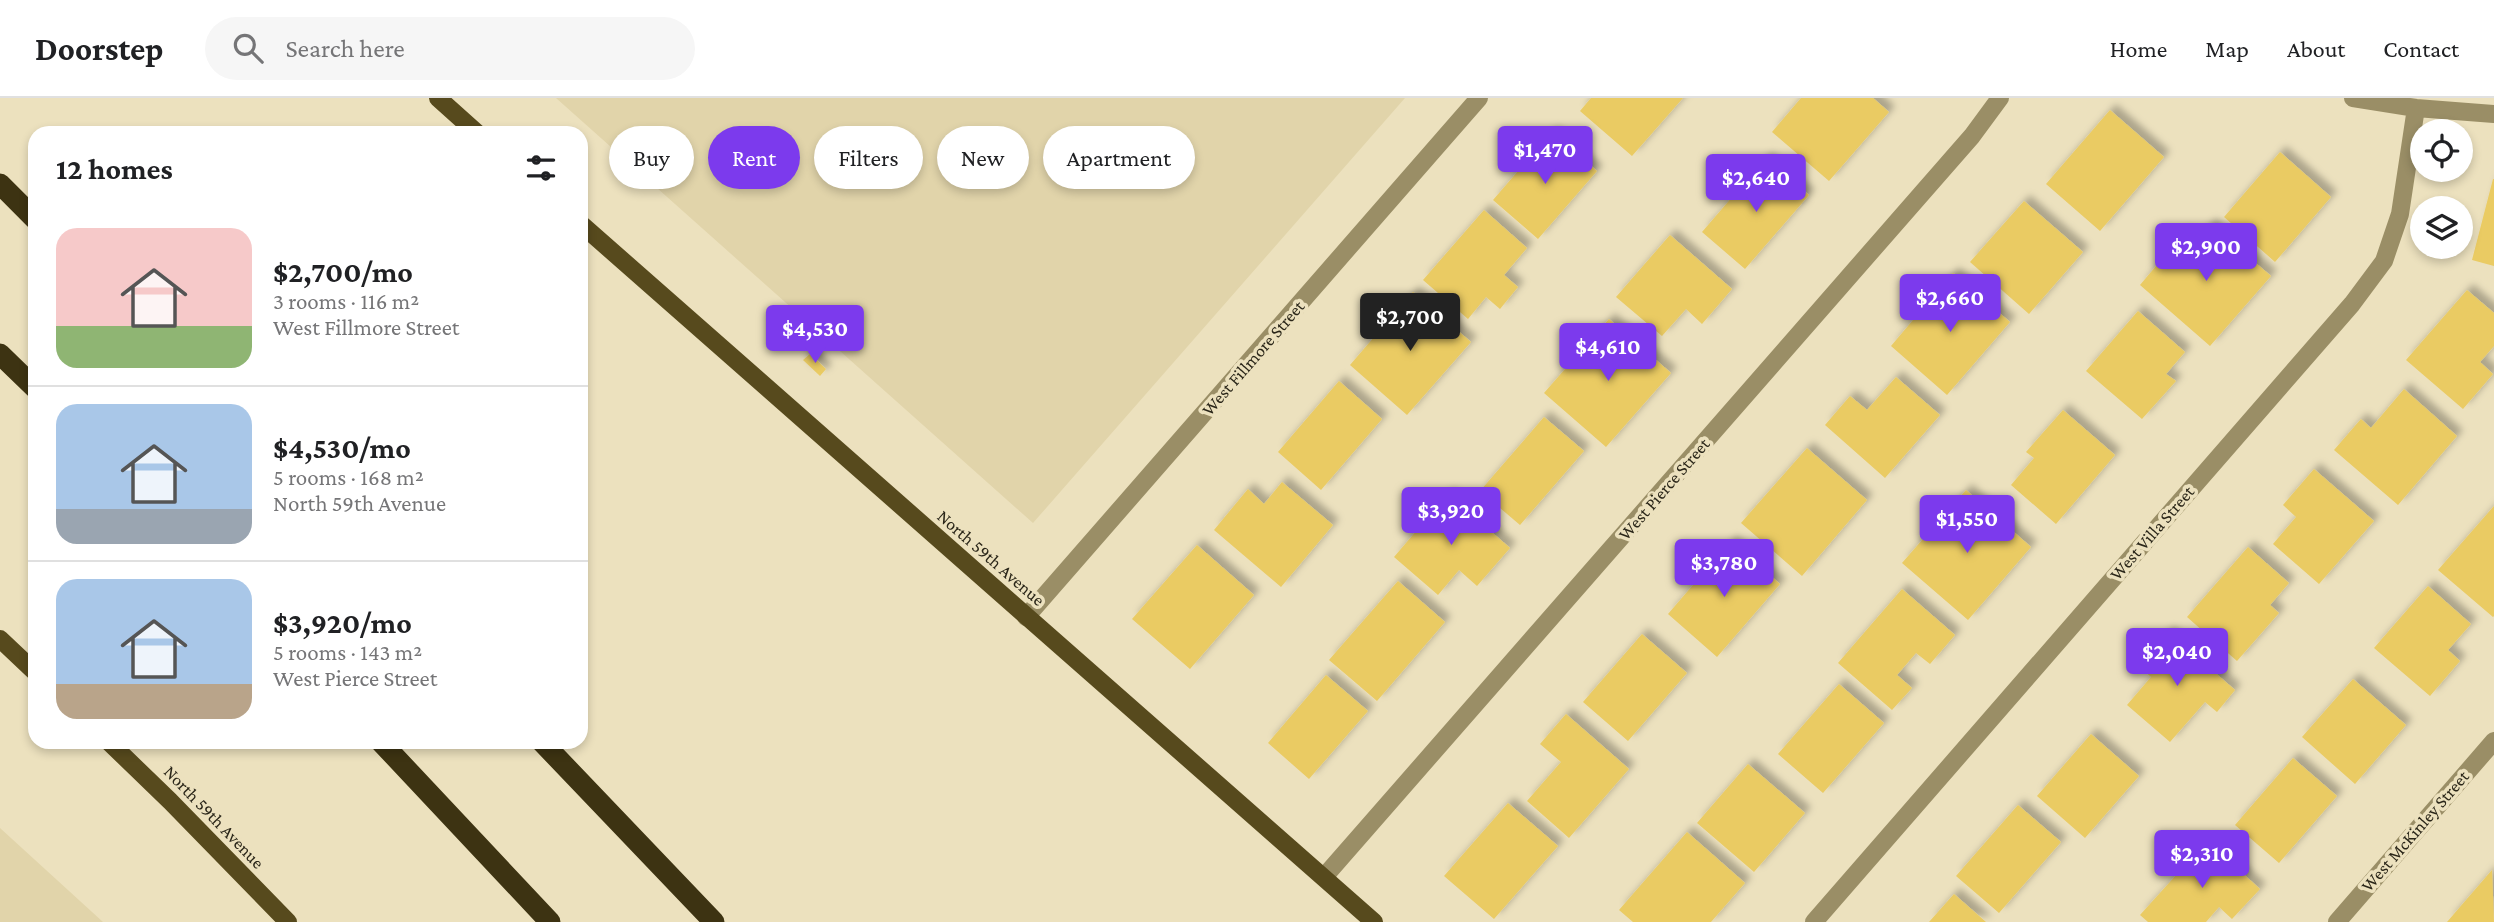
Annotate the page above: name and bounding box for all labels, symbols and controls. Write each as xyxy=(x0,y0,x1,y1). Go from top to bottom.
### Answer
search box xyxy=(205,17,695,80)
icon: search xyxy=(229,29,267,67)
text: Doorstep xyxy=(35,30,163,67)
text: Search here xyxy=(285,34,405,63)
text: Home xyxy=(2110,35,2167,62)
text: Map xyxy=(2205,35,2249,62)
text: About xyxy=(2287,35,2345,62)
text: Contact xyxy=(2383,35,2459,62)
map controls xyxy=(2410,119,2473,259)
button: locate xyxy=(2410,119,2473,182)
chip: Buy xyxy=(609,126,694,189)
chip: Rent xyxy=(708,126,800,189)
chip: Filters xyxy=(814,126,923,189)
chip: New xyxy=(937,126,1029,189)
chip: Apartment xyxy=(1043,126,1195,189)
pin: $1,470 xyxy=(1488,126,1602,186)
text: $1,470 xyxy=(1514,136,1576,162)
icon: filters xyxy=(522,149,560,187)
text: 12 homes xyxy=(56,152,173,185)
pin: $2,640 xyxy=(1699,155,1813,214)
text: $2,640 xyxy=(1722,164,1790,190)
button: layers xyxy=(2410,196,2473,259)
pin: $2,900 xyxy=(2149,223,2263,283)
text: $2,900 xyxy=(2171,233,2241,259)
text: $2,700/mo xyxy=(273,255,413,288)
icon: home xyxy=(112,256,196,340)
pin: $2,660 xyxy=(1893,274,2007,334)
text: $2,660 xyxy=(1916,284,1984,310)
text: 3 rooms · 116 m² xyxy=(273,288,419,314)
pin: $2,700 xyxy=(1353,294,1467,353)
street label: West Fillmore Street xyxy=(1198,296,1309,420)
text: $2,700 xyxy=(1376,303,1444,329)
pin: $4,530 xyxy=(758,306,872,365)
text: West Fillmore Street xyxy=(273,314,459,340)
text: $4,530 xyxy=(782,315,848,341)
pin: $4,610 xyxy=(1551,324,1665,383)
text: $4,610 xyxy=(1575,333,1641,359)
text: $4,530/mo xyxy=(273,431,411,464)
icon: home xyxy=(112,432,196,516)
street label: West Pierce Street xyxy=(1614,433,1714,544)
text: 5 rooms · 168 m² xyxy=(273,464,424,490)
street label: West Villa Street xyxy=(2106,481,2199,584)
pin: $3,920 xyxy=(1394,488,1508,547)
text: North 59th Avenue xyxy=(273,490,446,516)
pin: $1,550 xyxy=(1910,496,2024,555)
text: $3,920 xyxy=(1418,497,1484,523)
text: $1,550 xyxy=(1936,505,1998,531)
street label: North 59th Avenue xyxy=(933,506,1049,610)
pin: $3,780 xyxy=(1667,540,1781,599)
text: $3,780 xyxy=(1691,549,1757,575)
text: $3,920/mo xyxy=(273,606,412,639)
icon: home xyxy=(112,607,196,691)
pin: $2,040 xyxy=(2120,628,2234,688)
text: $2,040 xyxy=(2142,638,2212,664)
text: 5 rooms · 143 m² xyxy=(273,639,422,665)
text: West Pierce Street xyxy=(273,665,437,691)
street label: North 59th Avenue xyxy=(160,761,268,873)
street label: West McKinley Street xyxy=(2357,766,2474,896)
pin: $2,310 xyxy=(2145,830,2259,890)
text: $2,310 xyxy=(2170,840,2234,866)

